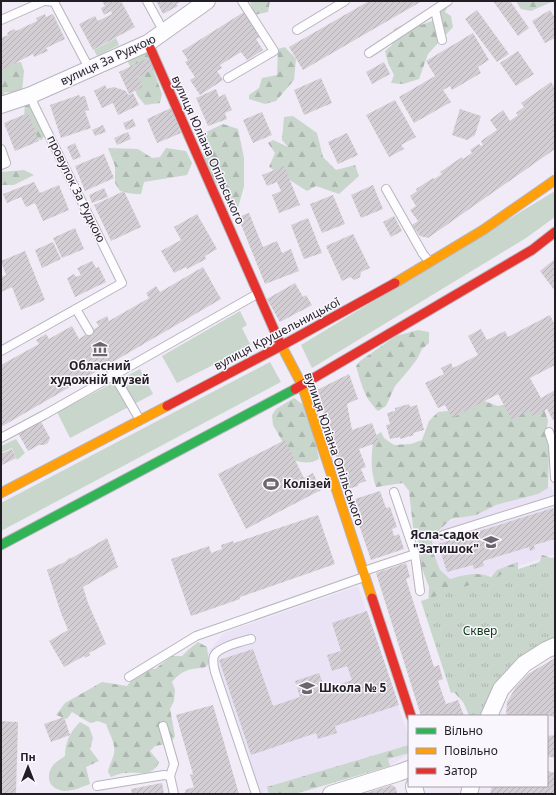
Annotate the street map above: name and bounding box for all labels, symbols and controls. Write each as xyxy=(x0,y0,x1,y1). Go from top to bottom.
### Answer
street label: вулиця За Рудкою xyxy=(57,30,159,89)
street label: вулиця Юліана Опільського xyxy=(168,73,249,227)
street label: провулок За Рудкою xyxy=(43,132,110,246)
street label: вулиця Крушельницької xyxy=(211,293,343,374)
museum icon: Обласний художній музей xyxy=(91,340,109,358)
place label: Обласний художній музей xyxy=(50,357,150,388)
street label: вулиця Юліана Опільського xyxy=(300,370,369,528)
sports icon: Колізей xyxy=(262,475,280,493)
place label: Колізей xyxy=(283,475,331,492)
place label: Ясла-садок "Затишок" xyxy=(410,526,480,557)
school or university icon: Ясла-садок "Затишок" xyxy=(482,533,500,551)
park label: Сквер xyxy=(463,622,497,639)
school or university icon: Школа № 5 xyxy=(298,679,316,697)
place label: Школа № 5 xyxy=(319,679,387,696)
legend xyxy=(408,715,548,787)
text: Вільно xyxy=(444,722,483,739)
text: Повільно xyxy=(444,742,498,759)
north arrow xyxy=(8,747,48,787)
text: Пн xyxy=(20,749,36,764)
text: Затор xyxy=(444,762,477,779)

